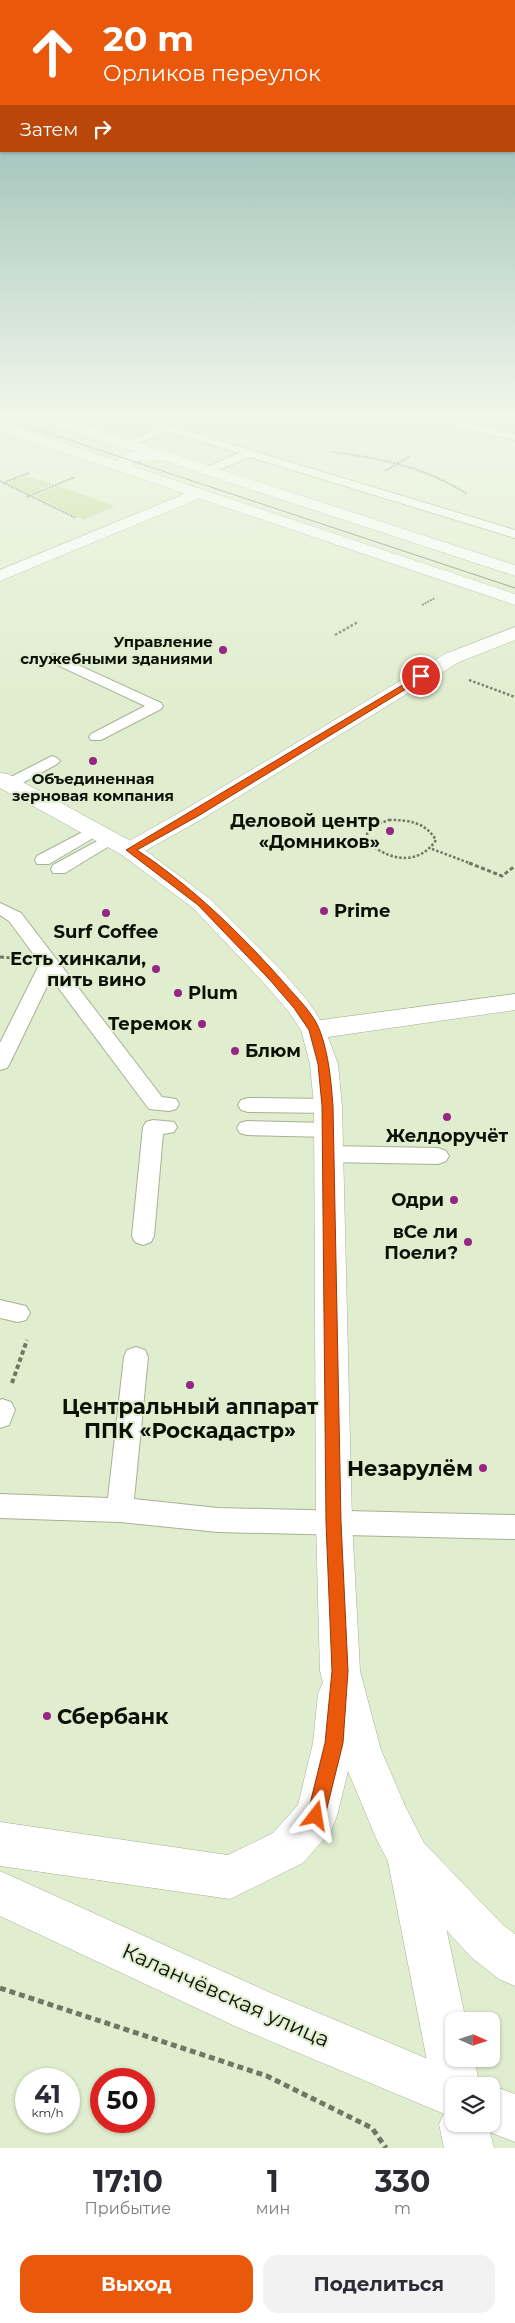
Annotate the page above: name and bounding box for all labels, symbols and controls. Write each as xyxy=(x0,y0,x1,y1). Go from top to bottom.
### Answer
text: 20 m xyxy=(103,17,194,60)
icon: ahead xyxy=(20,20,85,85)
text: Орликов переулок xyxy=(103,60,321,87)
icon: right xyxy=(88,115,116,143)
text: Затем xyxy=(20,118,78,141)
place label: Управление служебными зданиями xyxy=(20,632,213,668)
marker: Управление служебными зданиями xyxy=(217,644,229,656)
pin xyxy=(400,655,442,697)
icon: arrive xyxy=(407,662,435,690)
marker: Объединенная зерновая компания xyxy=(87,755,99,767)
place label: Объединенная зерновая компания xyxy=(12,769,174,805)
place label: Деловой центр «Домников» xyxy=(230,810,380,853)
marker: Деловой центр «Домников» xyxy=(384,825,396,837)
place label: Prime xyxy=(334,900,390,922)
marker: Prime xyxy=(318,905,330,917)
marker: Surf Coffee xyxy=(100,907,112,919)
place label: Surf Coffee xyxy=(54,921,158,943)
place label: Есть хинкали, пить вино xyxy=(10,948,146,991)
marker: Есть хинкали, пить вино xyxy=(150,963,162,975)
place label: Plum xyxy=(188,982,238,1004)
marker: Plum xyxy=(172,987,184,999)
place label: Теремок xyxy=(108,1013,192,1035)
marker: Теремок xyxy=(196,1018,208,1030)
place label: Блюм xyxy=(245,1040,301,1062)
marker: Блюм xyxy=(229,1045,241,1057)
marker: Желдоручёт xyxy=(441,1111,453,1123)
place label: Желдоручёт xyxy=(386,1125,509,1147)
place label: Одри xyxy=(391,1189,444,1211)
marker: Одри xyxy=(448,1194,460,1206)
place label: вСе ли Поели? xyxy=(384,1221,458,1264)
marker: вСе ли Поели? xyxy=(462,1236,474,1248)
marker: Центральный аппарат ППК «Роскадастр» xyxy=(184,1379,196,1391)
place label: Центральный аппарат ППК «Роскадастр» xyxy=(62,1394,319,1443)
place label: Незарулём xyxy=(347,1456,473,1481)
marker: Незарулём xyxy=(477,1462,489,1474)
place label: Сбербанк xyxy=(57,1704,169,1729)
marker: Сбербанк xyxy=(41,1710,53,1722)
position arrow xyxy=(289,1789,341,1841)
street label: Каланчёвская улица xyxy=(118,1938,334,2052)
north arrow xyxy=(445,2012,500,2068)
map controls xyxy=(445,2012,500,2132)
speed limit sign: 50 xyxy=(90,2068,155,2133)
button: layers xyxy=(445,2077,500,2132)
text: 41 xyxy=(34,2079,61,2109)
text: km/h xyxy=(31,2105,64,2120)
text: 17:10 xyxy=(93,2163,163,2200)
text: 1 xyxy=(267,2163,279,2200)
text: 330 xyxy=(375,2163,430,2200)
text: Прибытие xyxy=(85,2199,171,2218)
text: мин xyxy=(256,2199,290,2218)
text: m xyxy=(394,2199,411,2218)
button: Выход xyxy=(20,2255,253,2313)
button: Поделиться xyxy=(263,2255,495,2313)

